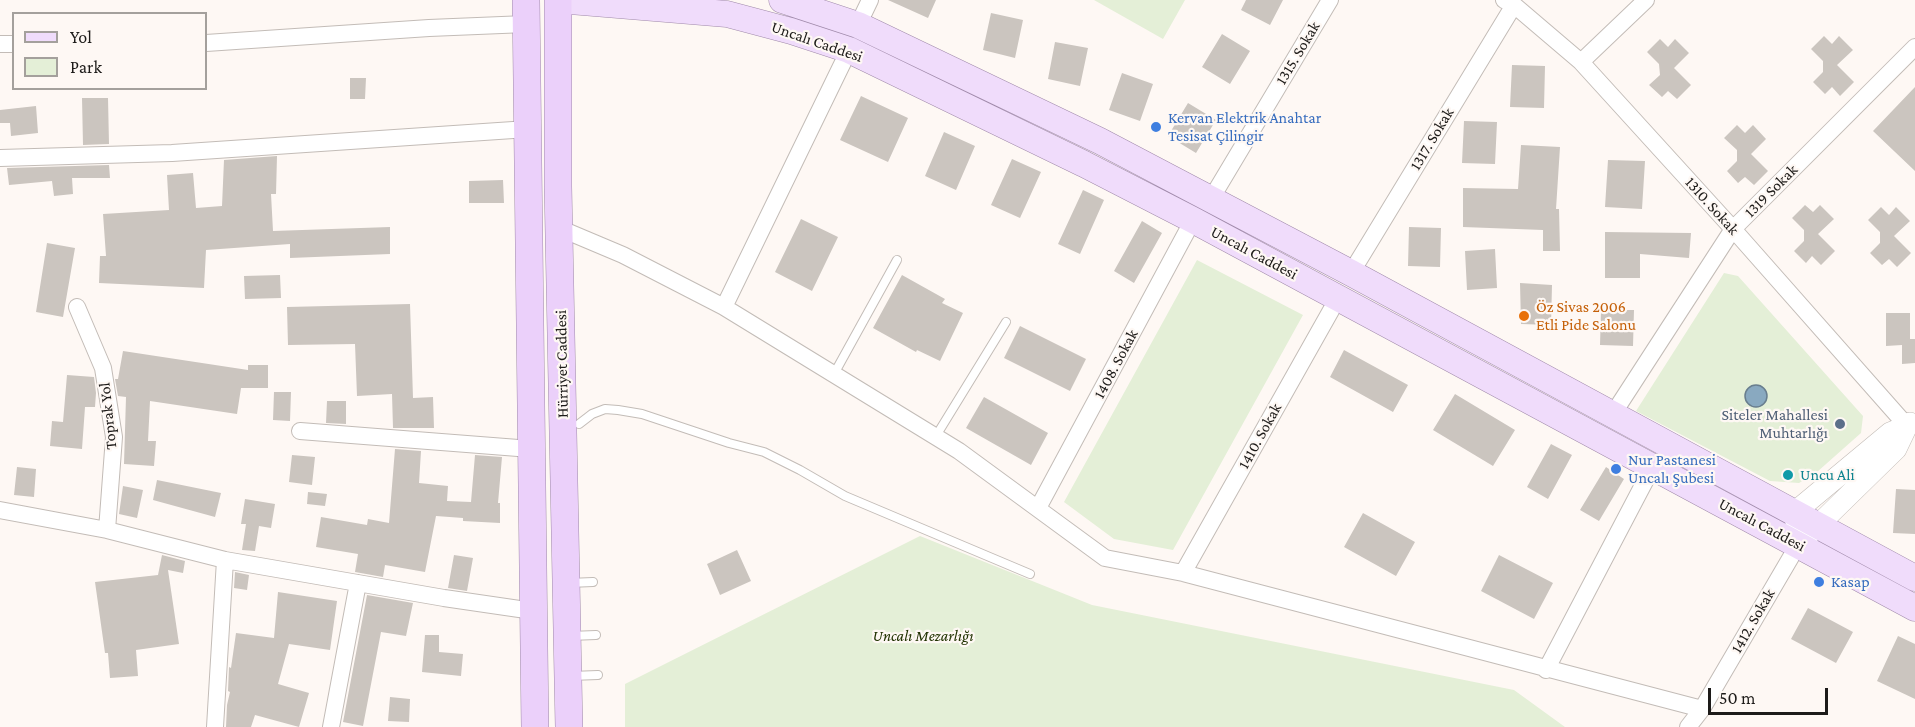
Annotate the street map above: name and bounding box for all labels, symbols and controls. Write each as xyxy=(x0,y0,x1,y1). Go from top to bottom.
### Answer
legend xyxy=(12,12,207,90)
street label: Uncalı Caddesi xyxy=(769,17,865,67)
street label: 1315. Sokak xyxy=(1272,18,1324,88)
text: Yol xyxy=(70,27,92,47)
text: Park xyxy=(70,57,102,77)
street label: 1317. Sokak xyxy=(1406,104,1458,174)
place label: Kervan Elektrik Anahtar Tesisat Çilingir xyxy=(1168,108,1321,146)
marker: Kervan Elektrik Anahtar Tesisat Çilingir xyxy=(1149,120,1163,134)
street label: 1319 Sokak xyxy=(1740,160,1802,222)
street label: 1310. Sokak xyxy=(1681,173,1743,239)
street label: Uncalı Caddesi xyxy=(1207,222,1301,284)
place label: Öz Sivas 2006 Etli Pide Salonu xyxy=(1536,297,1636,335)
marker: Öz Sivas 2006 Etli Pide Salonu xyxy=(1517,309,1531,323)
street label: Hürriyet Caddesi xyxy=(551,310,573,418)
street label: 1408. Sokak xyxy=(1090,326,1142,402)
street label: Toprak Yol xyxy=(95,382,121,450)
street label: 1410. Sokak xyxy=(1234,400,1286,472)
place label: Siteler Mahallesi Muhtarlığı xyxy=(1722,405,1828,443)
marker: Siteler Mahallesi Muhtarlığı xyxy=(1833,417,1847,431)
place label: Nur Pastanesi Uncalı Şubesi xyxy=(1628,450,1716,488)
marker: Nur Pastanesi Uncalı Şubesi xyxy=(1609,462,1623,476)
place label: Uncu Ali xyxy=(1800,465,1855,485)
marker: Uncu Ali xyxy=(1781,468,1795,482)
street label: Uncalı Caddesi xyxy=(1715,494,1809,556)
place label: Kasap xyxy=(1831,572,1870,592)
marker: Kasap xyxy=(1812,575,1826,589)
street label: 1412. Sokak xyxy=(1727,585,1779,657)
park label: Uncalı Mezarlığı xyxy=(873,626,973,646)
scale bar xyxy=(1711,676,1831,714)
text: 50 m xyxy=(1719,688,1756,708)

